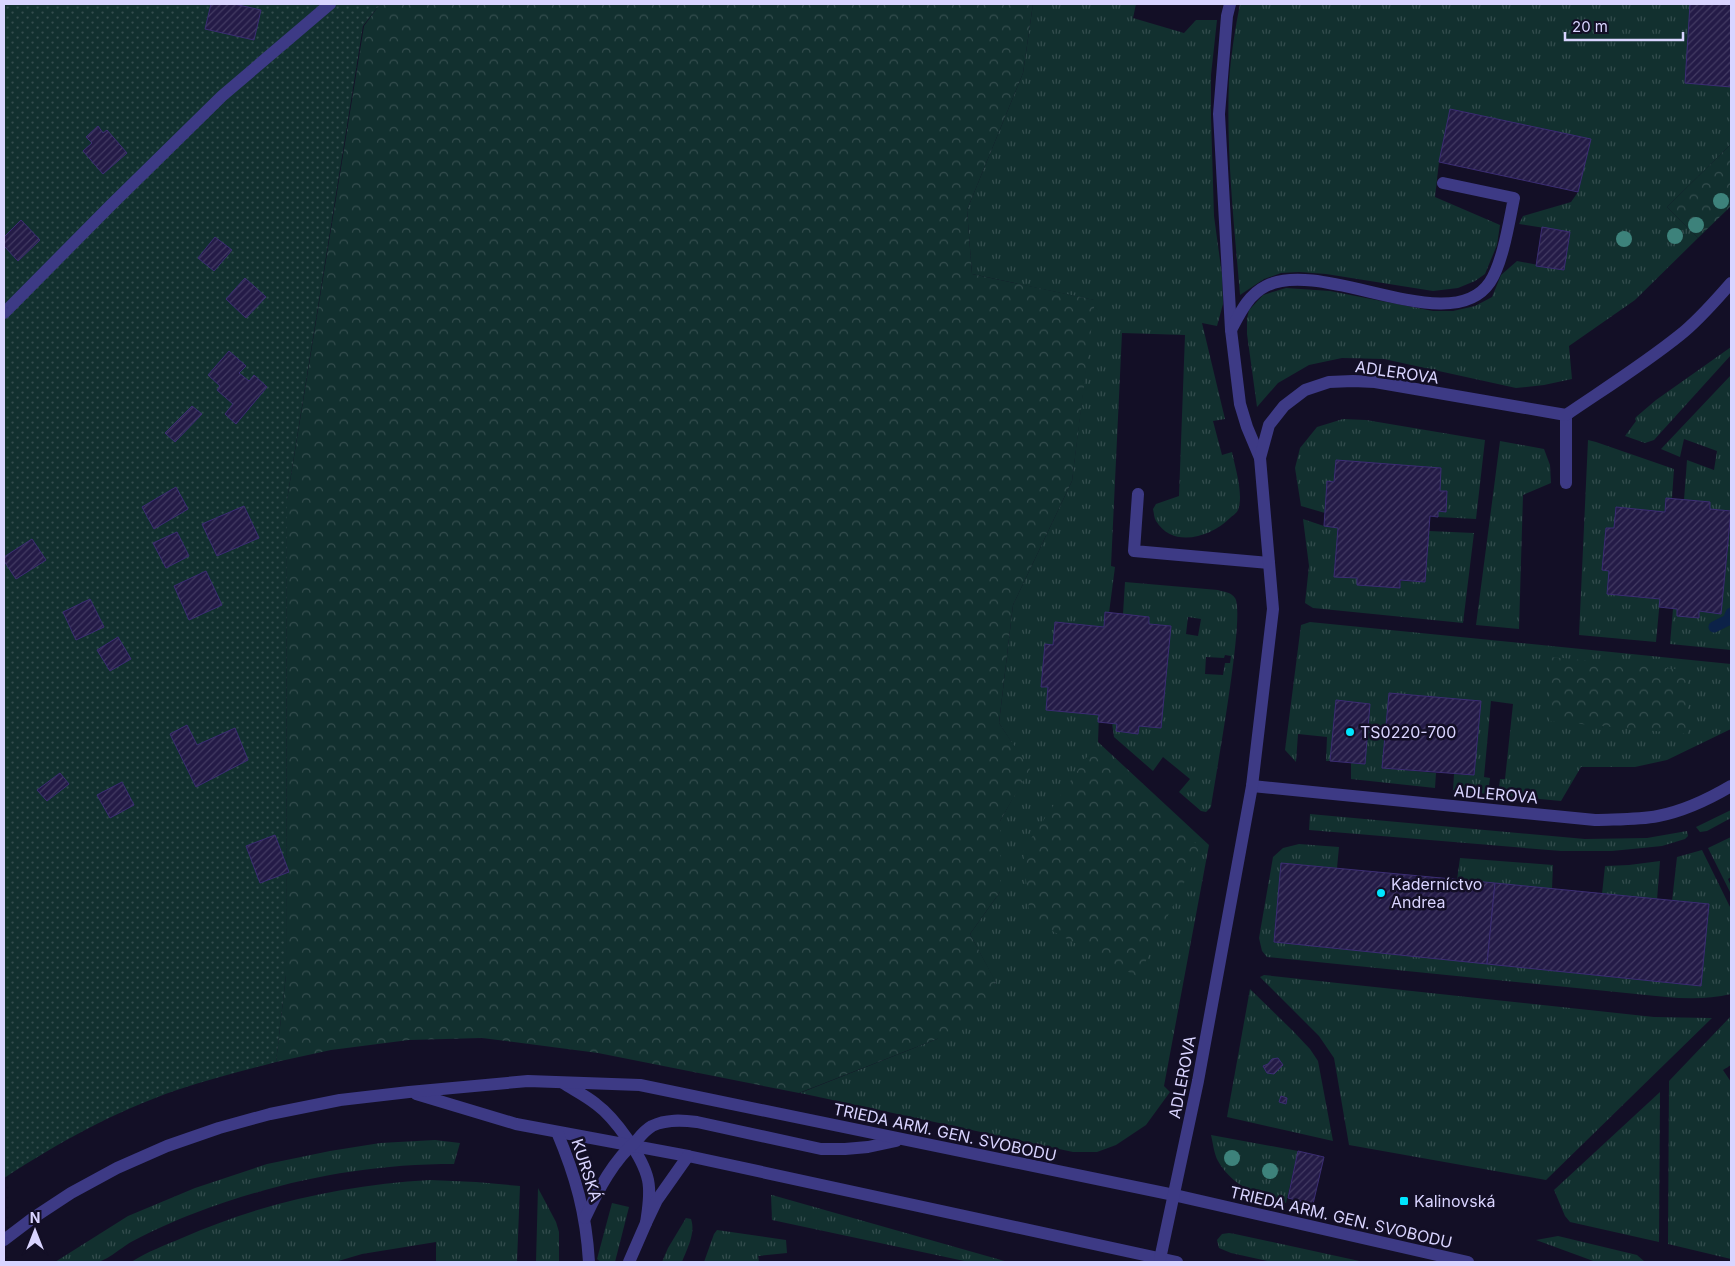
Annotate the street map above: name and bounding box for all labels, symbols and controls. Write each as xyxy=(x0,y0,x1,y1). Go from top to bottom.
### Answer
scale bar xyxy=(1565,10,1682,42)
text: 20 m xyxy=(1572,17,1608,36)
street label: ADLEROVA xyxy=(1354,356,1440,388)
place label: TS0220-700 xyxy=(1360,722,1456,742)
marker: TS0220-700 xyxy=(1344,726,1356,738)
street label: ADLEROVA xyxy=(1453,780,1539,808)
place label: Kaderníctvo Andrea xyxy=(1391,874,1482,912)
marker: Kaderníctvo Andrea xyxy=(1375,887,1387,899)
street label: ADLEROVA xyxy=(1164,1034,1200,1120)
street label: TRIEDA ARM. GEN. SVOBODU xyxy=(831,1099,1059,1165)
street label: KURSKÁ xyxy=(567,1136,607,1204)
street label: TRIEDA ARM. GEN. SVOBODU xyxy=(1228,1182,1454,1252)
place label: Kalinovská xyxy=(1414,1191,1495,1211)
marker: Kalinovská xyxy=(1398,1195,1410,1207)
north arrow xyxy=(10,1206,60,1256)
text: N xyxy=(30,1209,40,1226)

